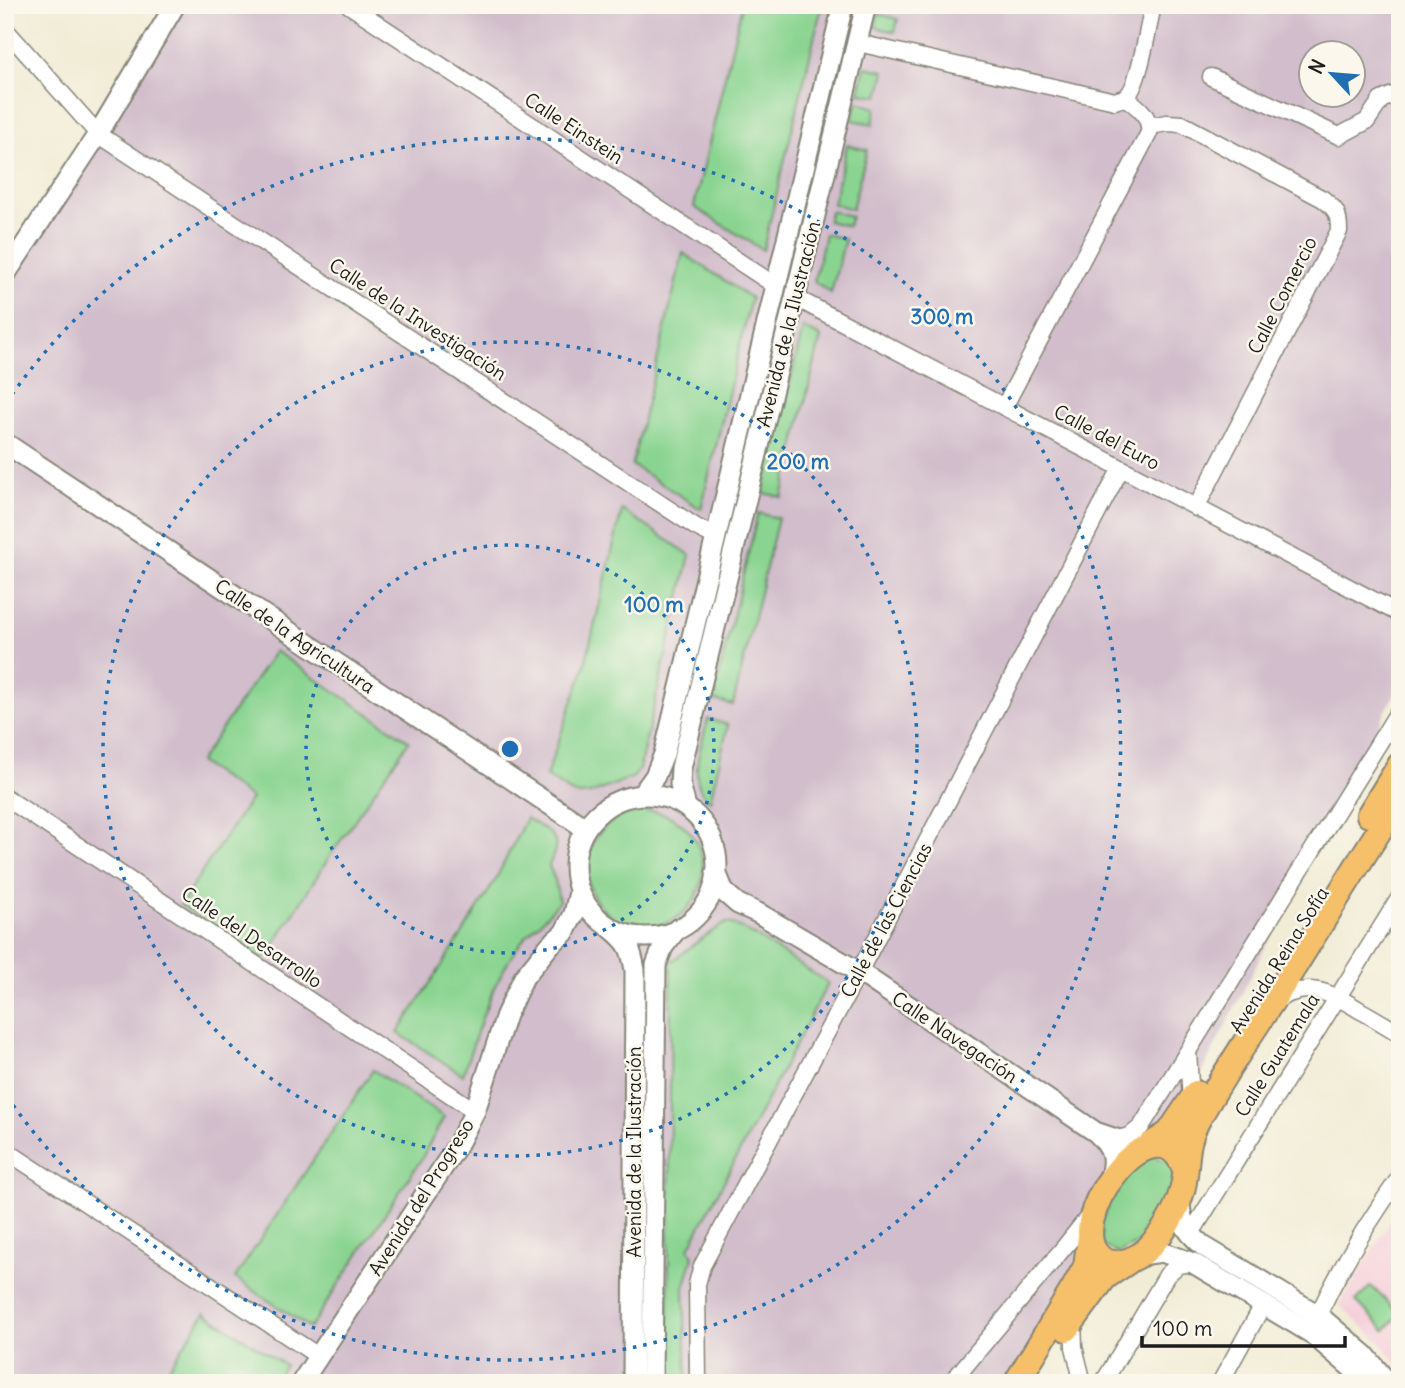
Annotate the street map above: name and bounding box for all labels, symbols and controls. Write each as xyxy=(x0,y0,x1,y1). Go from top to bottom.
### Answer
north arrow xyxy=(1296,38,1366,108)
text: N xyxy=(1303,55,1330,78)
street label: Calle Einstein xyxy=(520,87,628,169)
street label: Avenida de la Ilustración xyxy=(751,219,825,429)
street label: Calle Comercio xyxy=(1242,232,1322,358)
street label: Calle de la Investigación xyxy=(325,253,511,385)
text: 300 m xyxy=(911,303,974,330)
street label: Calle del Euro xyxy=(1050,399,1164,475)
text: 200 m xyxy=(767,448,830,475)
street label: Calle de la Agricultura xyxy=(210,574,380,699)
text: 100 m xyxy=(624,591,684,618)
centre of rings xyxy=(498,737,522,761)
street label: Calle de las Ciencias xyxy=(835,838,937,1002)
street label: Calle del Desarrollo xyxy=(177,881,327,993)
street label: Avenida Reina Sofía xyxy=(1224,882,1334,1038)
street label: Calle Navegación xyxy=(887,986,1023,1088)
street label: Calle Guatemala xyxy=(1229,989,1325,1121)
street label: Avenida de la Ilustración xyxy=(622,1046,646,1258)
street label: Avenida del Progreso xyxy=(363,1114,479,1280)
scale bar xyxy=(1142,1304,1346,1348)
text: 100 m xyxy=(1153,1315,1212,1342)

